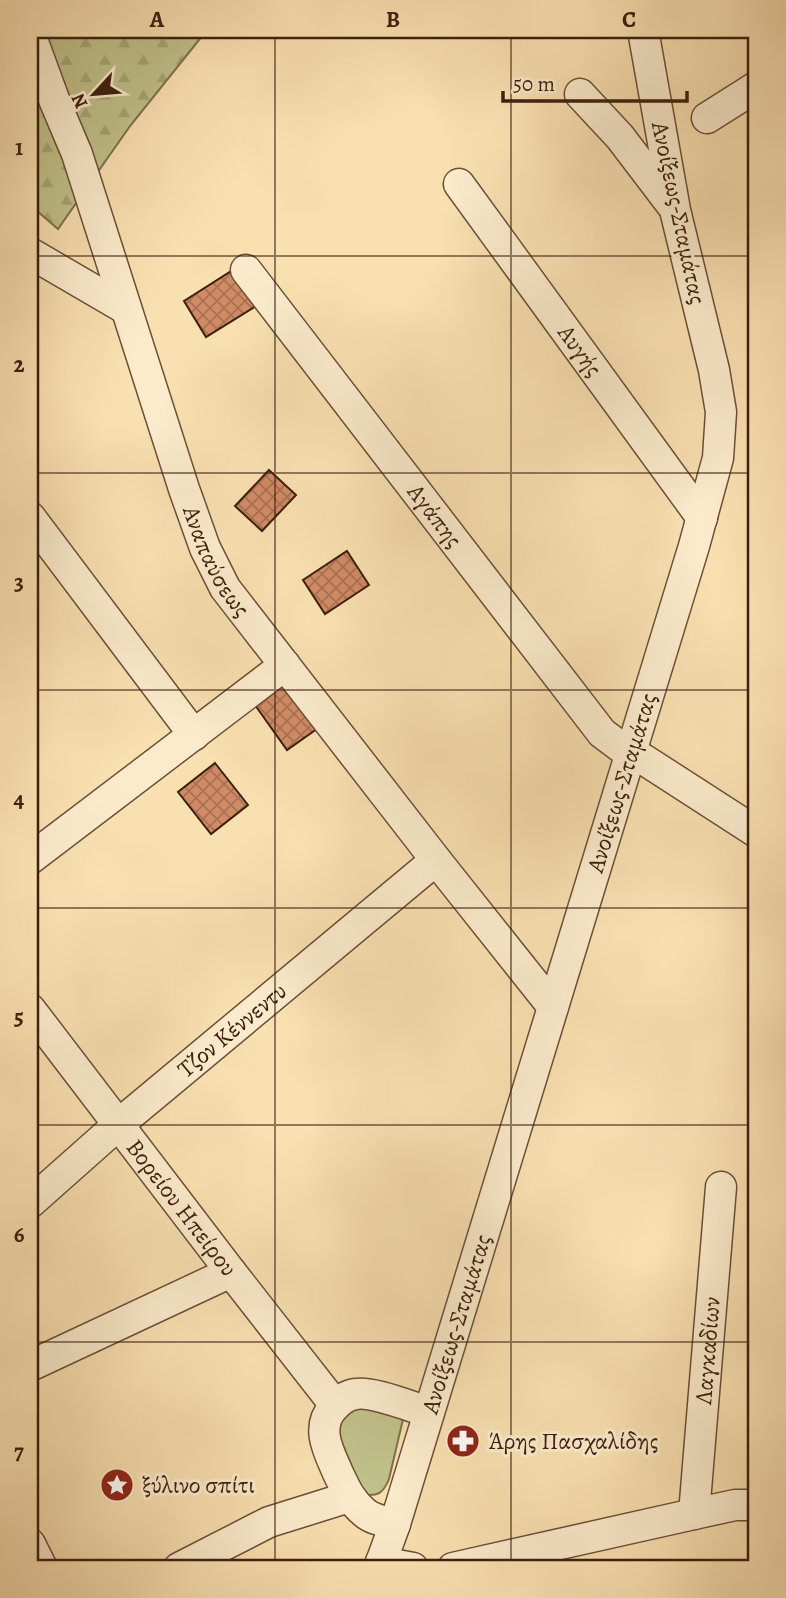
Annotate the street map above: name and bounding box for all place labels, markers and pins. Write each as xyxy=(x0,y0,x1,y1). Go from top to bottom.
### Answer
pharmacy icon: Άρης Πασχαλίδης xyxy=(444,1422,482,1460)
place label: Άρης Πασχαλίδης xyxy=(488,1425,658,1457)
place icon: ξύλινο σπίτι xyxy=(98,1466,136,1504)
place label: ξύλινο σπίτι xyxy=(142,1469,255,1501)

